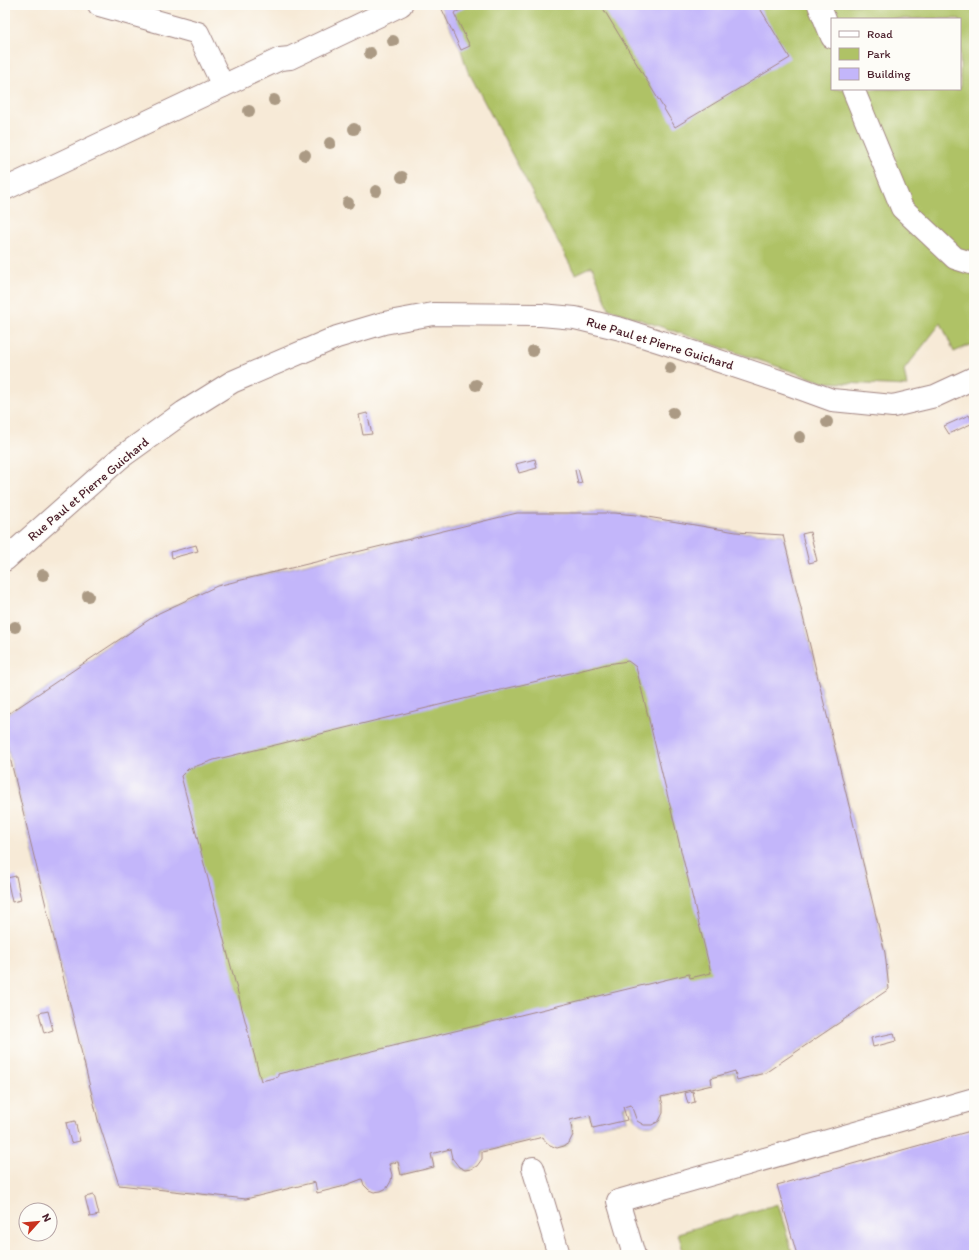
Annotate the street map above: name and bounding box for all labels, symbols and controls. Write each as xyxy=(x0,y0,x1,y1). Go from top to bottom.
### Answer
legend xyxy=(831,18,961,90)
text: Road xyxy=(867,27,893,41)
text: Park xyxy=(867,47,891,61)
text: Building xyxy=(867,67,911,81)
street label: Rue Paul et Pierre Guichard xyxy=(585,313,736,373)
street label: Rue Paul et Pierre Guichard xyxy=(24,434,152,544)
north arrow xyxy=(18,1202,58,1242)
text: N xyxy=(39,1211,54,1224)

